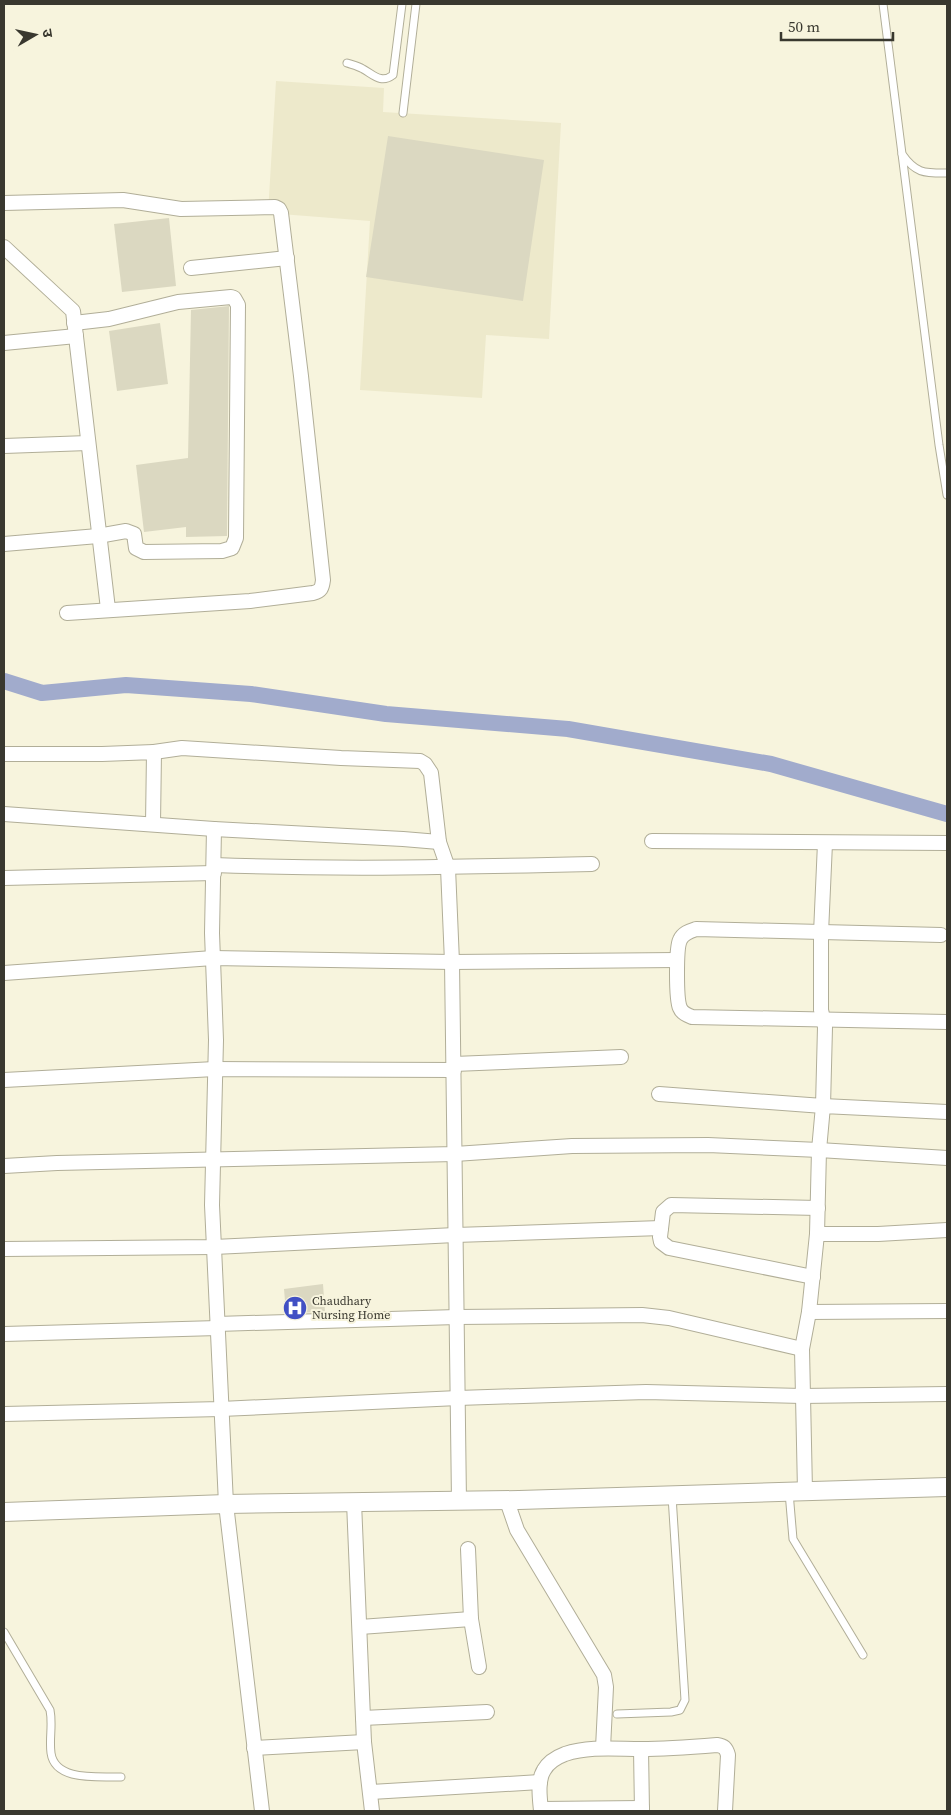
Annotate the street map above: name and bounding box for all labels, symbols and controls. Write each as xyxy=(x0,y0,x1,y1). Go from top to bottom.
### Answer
north arrow xyxy=(10,10,60,60)
scale bar xyxy=(781,10,894,42)
text: 50 m xyxy=(788,16,820,37)
text: उ xyxy=(37,27,58,39)
place label: Chaudhary Nursing Home xyxy=(312,1293,390,1323)
hospital icon: Chaudhary Nursing Home xyxy=(282,1295,308,1321)

